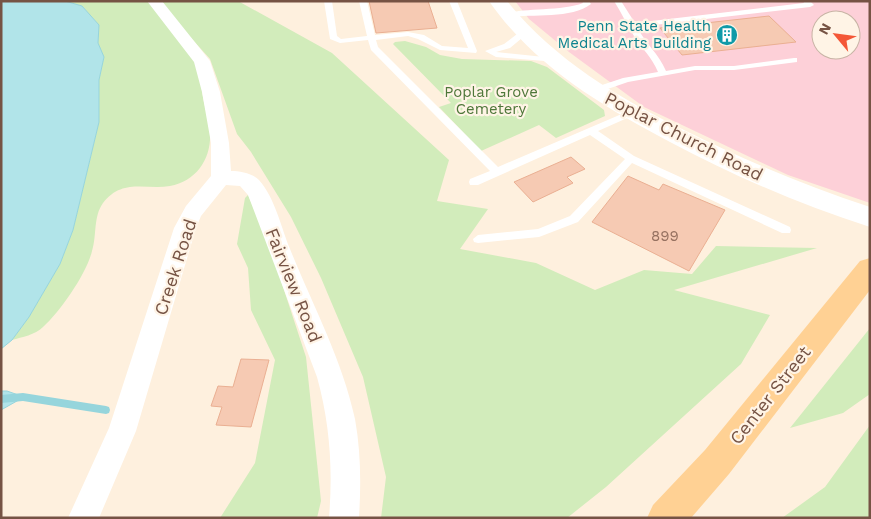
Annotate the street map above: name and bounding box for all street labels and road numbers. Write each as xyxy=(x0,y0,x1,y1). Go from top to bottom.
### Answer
street label: Poplar Church Road xyxy=(601,87,767,185)
street label: Creek Road xyxy=(150,216,200,318)
street label: Fairview Road xyxy=(262,225,326,345)
street label: Center Street xyxy=(725,341,815,448)

